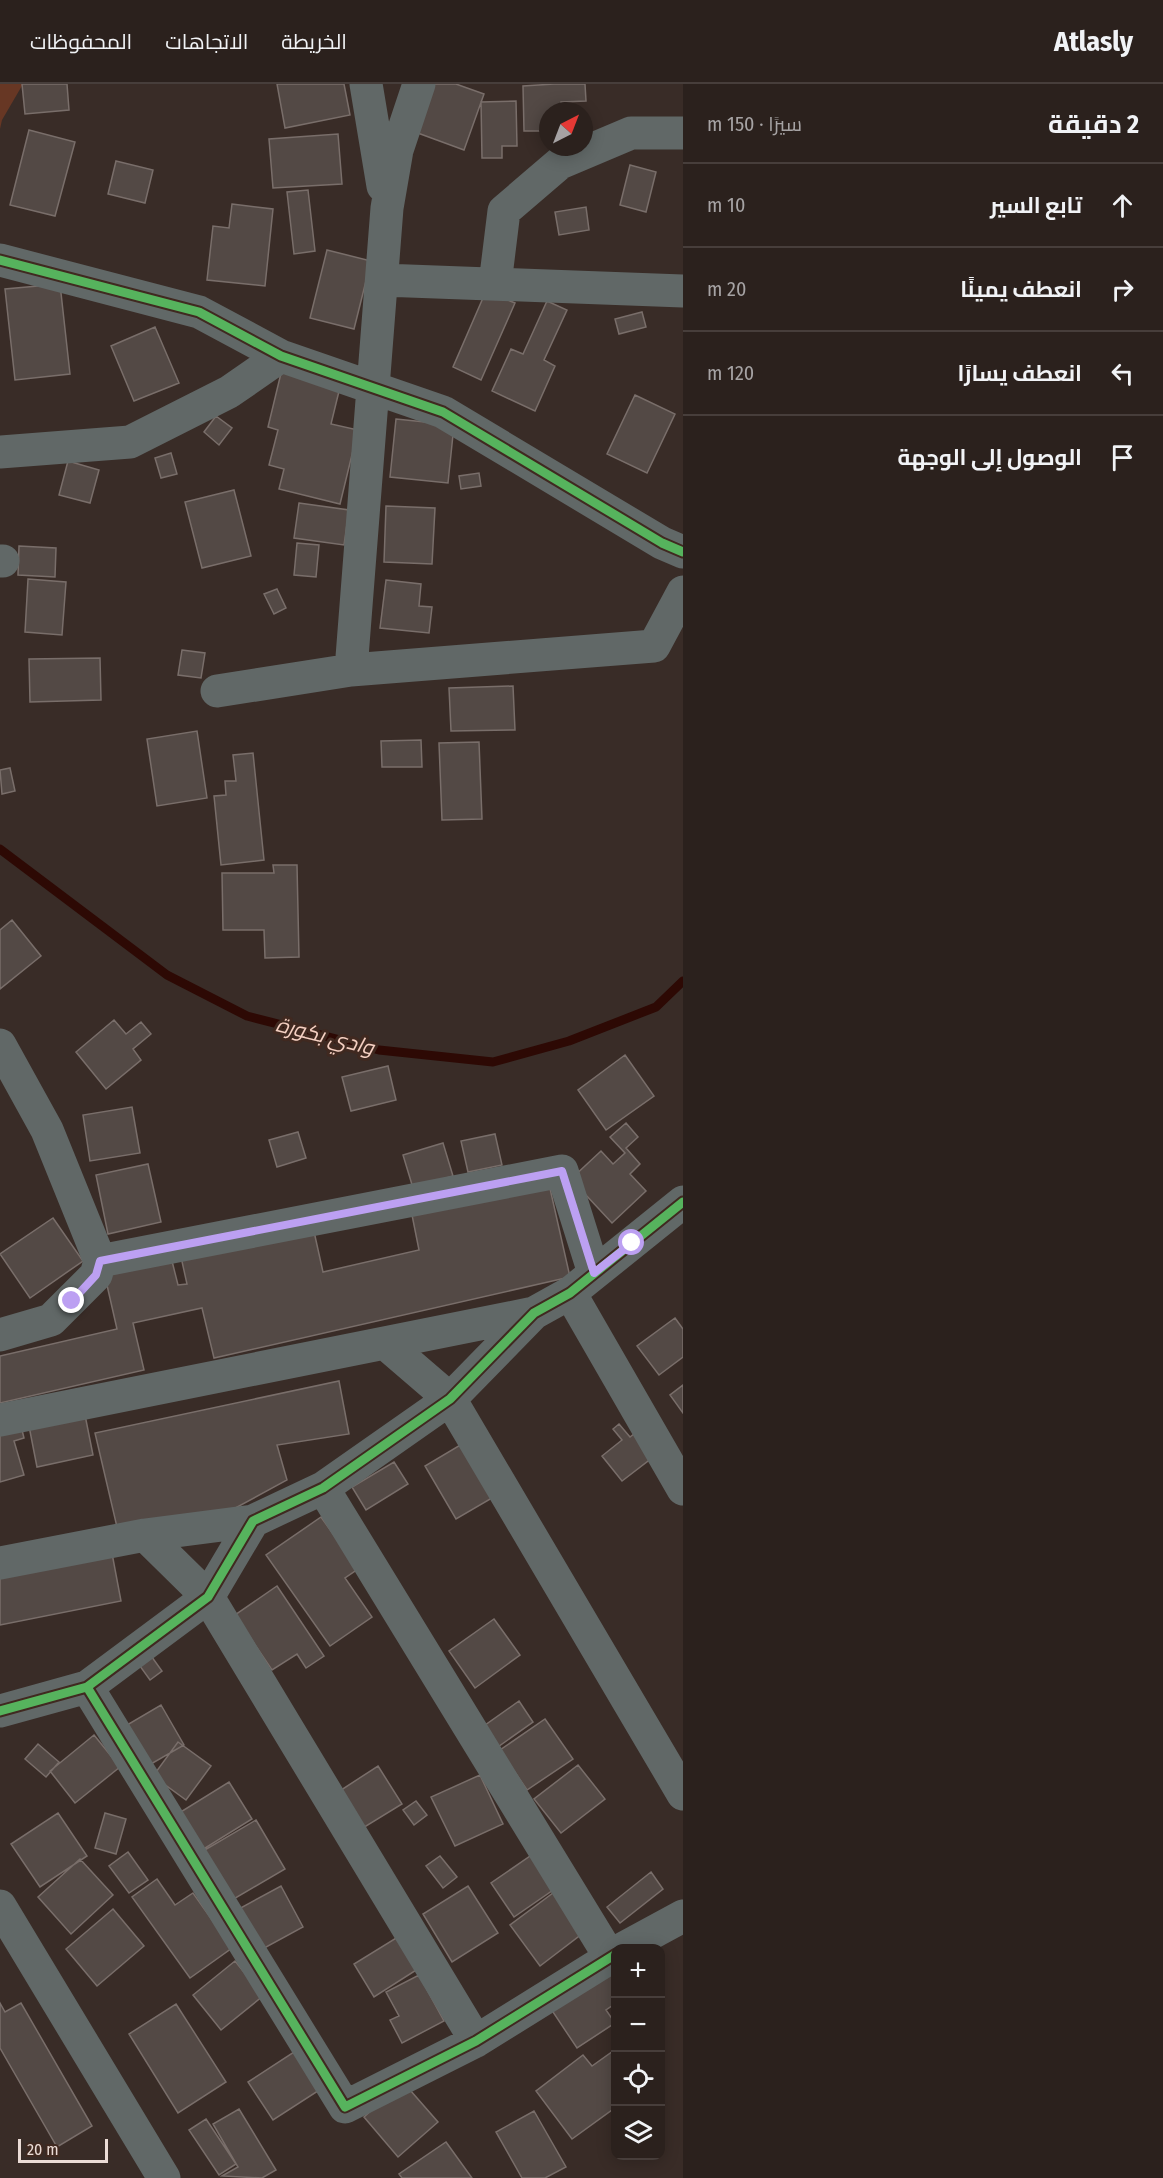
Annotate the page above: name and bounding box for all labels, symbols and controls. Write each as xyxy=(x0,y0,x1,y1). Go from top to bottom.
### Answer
text: Atlasly xyxy=(1054,25,1133,58)
text: المحفوظات xyxy=(30,29,132,55)
text: الاتجاهات xyxy=(165,29,248,55)
text: الخريطة xyxy=(281,29,347,55)
north arrow xyxy=(539,102,593,156)
text: 2 دقيقة xyxy=(1048,109,1139,140)
text: سيرًا · 150 m xyxy=(707,112,802,136)
icon: ahead xyxy=(1106,189,1139,222)
text: تابع السير xyxy=(990,192,1082,219)
text: 10 m xyxy=(707,193,745,217)
icon: right xyxy=(1106,273,1139,306)
text: انعطف يمينًا xyxy=(960,276,1082,303)
text: 20 m xyxy=(707,277,746,301)
icon: left xyxy=(1106,357,1139,390)
text: انعطف يسارًا xyxy=(957,360,1082,387)
text: 120 m xyxy=(707,361,754,385)
icon: arrive xyxy=(1106,441,1139,474)
text: الوصول إلى الوجهة xyxy=(898,444,1082,471)
water label: وادي بكورة xyxy=(272,1011,378,1065)
route start xyxy=(618,1229,644,1255)
route end xyxy=(58,1287,84,1313)
map controls xyxy=(611,1944,665,2160)
button: + xyxy=(611,1944,665,1998)
button: − xyxy=(611,1998,665,2052)
button: locate xyxy=(611,2052,665,2106)
button: layers xyxy=(611,2106,665,2160)
scale bar xyxy=(18,2136,108,2164)
text: 20 m xyxy=(27,2140,58,2159)

